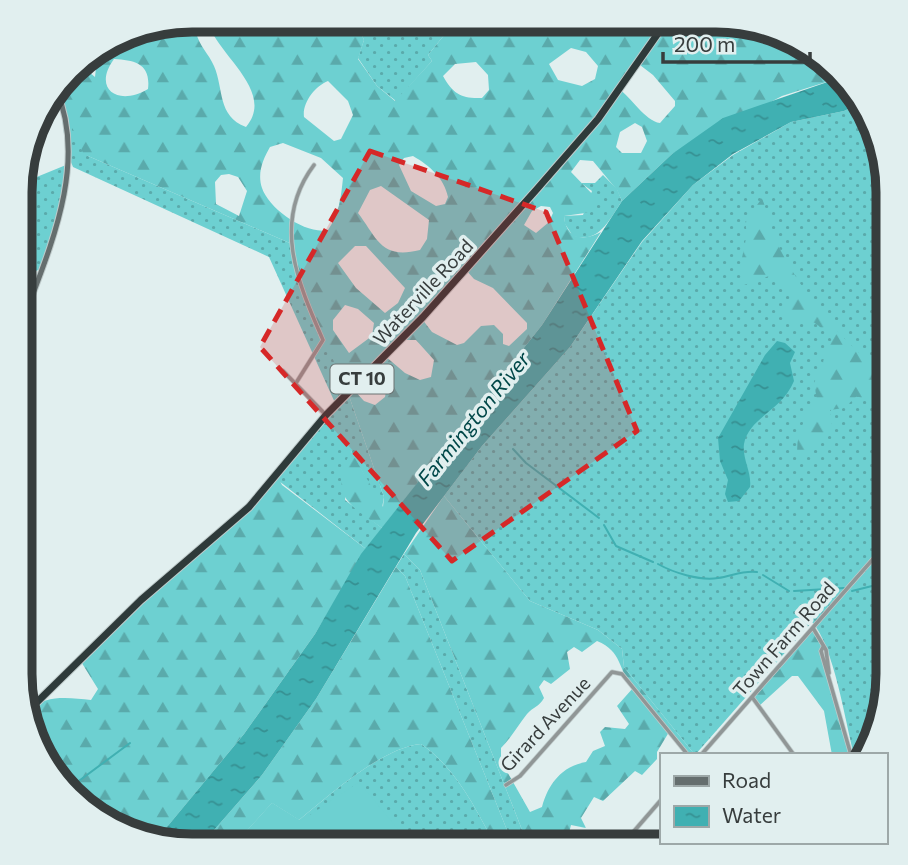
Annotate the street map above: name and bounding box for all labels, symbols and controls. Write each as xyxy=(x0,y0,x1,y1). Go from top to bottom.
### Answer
scale bar xyxy=(663,21,810,65)
text: 200 m xyxy=(674,31,735,56)
street label: Waterville Road xyxy=(368,234,477,349)
water label: Farmington River xyxy=(411,346,535,490)
road number: CT 10 xyxy=(330,365,394,394)
street label: Town Farm Road xyxy=(728,577,840,701)
street label: Girard Avenue xyxy=(495,671,594,776)
legend xyxy=(660,753,887,844)
text: Road xyxy=(722,767,771,792)
text: Water xyxy=(722,802,781,827)

